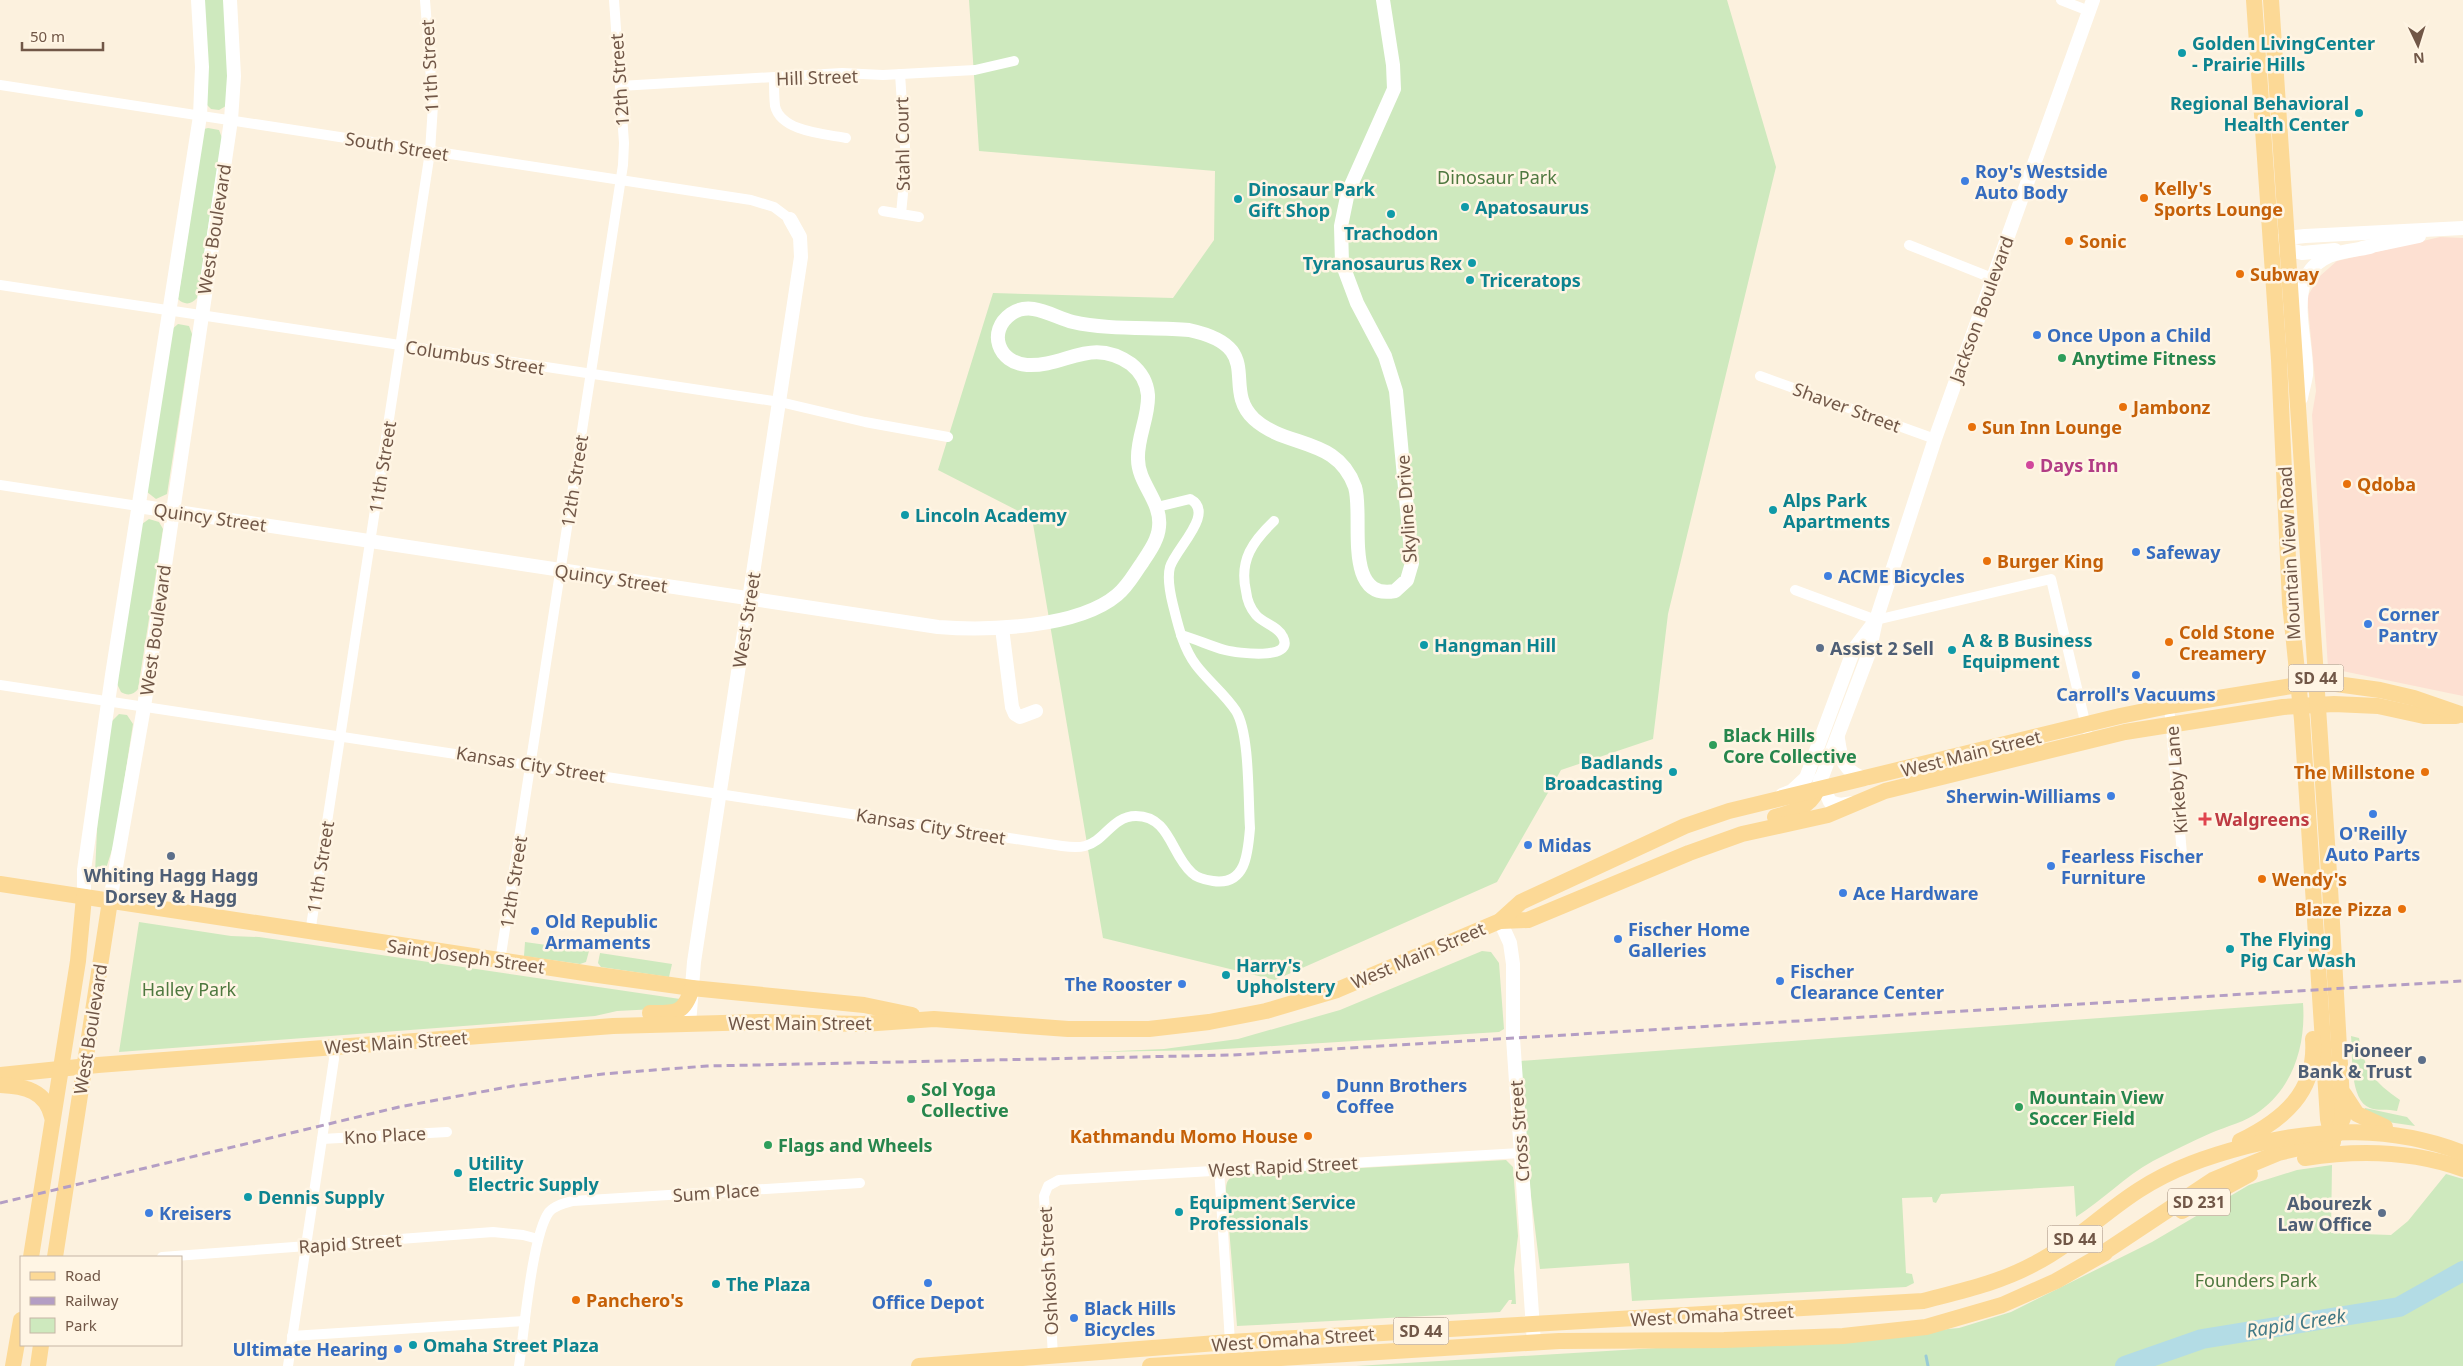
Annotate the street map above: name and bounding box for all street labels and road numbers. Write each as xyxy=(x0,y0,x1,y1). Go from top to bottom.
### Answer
street label: 11th Street xyxy=(415,18,443,113)
street label: 12th Street xyxy=(604,32,634,127)
street label: Hill Street xyxy=(775,64,859,90)
street label: Stahl Court xyxy=(889,96,915,191)
street label: South Street xyxy=(344,126,451,166)
street label: West Boulevard xyxy=(192,162,236,296)
street label: Jackson Boulevard xyxy=(1943,232,2019,387)
street label: Columbus Street xyxy=(404,334,547,380)
street label: Shaver Street xyxy=(1790,376,1905,438)
street label: 11th Street xyxy=(363,419,401,515)
street label: 12th Street xyxy=(555,433,593,529)
street label: Skyline Drive xyxy=(1390,454,1422,564)
street label: Mountain View Road xyxy=(2272,466,2306,640)
street label: Quincy Street xyxy=(152,497,268,537)
street label: Quincy Street xyxy=(553,558,669,598)
street label: West Boulevard xyxy=(134,563,176,697)
street label: West Street xyxy=(727,570,765,670)
road number: SD 44 xyxy=(2288,664,2344,691)
street label: West Main Street xyxy=(1898,724,2044,782)
street label: Kirkeby Lane xyxy=(2159,725,2193,835)
street label: Kansas City Street xyxy=(455,740,608,788)
street label: Kansas City Street xyxy=(855,802,1008,850)
street label: 11th Street xyxy=(301,819,339,915)
street label: 12th Street xyxy=(494,834,532,930)
street label: West Main Street xyxy=(1347,916,1489,994)
street label: Saint Joseph Street xyxy=(386,933,547,979)
street label: West Boulevard xyxy=(68,962,112,1096)
street label: West Main Street xyxy=(728,1011,872,1035)
street label: West Main Street xyxy=(324,1025,469,1059)
street label: Cross Street xyxy=(1503,1079,1535,1182)
street label: Kno Place xyxy=(343,1121,427,1149)
street label: West Rapid Street xyxy=(1208,1150,1359,1182)
street label: Sum Place xyxy=(672,1177,760,1207)
road number: SD 231 xyxy=(2168,1188,2230,1216)
street label: Oshkosh Street xyxy=(1033,1205,1063,1336)
road number: SD 44 xyxy=(2048,1226,2102,1252)
street label: Rapid Street xyxy=(298,1227,403,1259)
street label: West Omaha Street xyxy=(1630,1299,1795,1331)
road number: SD 44 xyxy=(1394,1318,1448,1344)
street label: West Omaha Street xyxy=(1211,1321,1376,1357)

